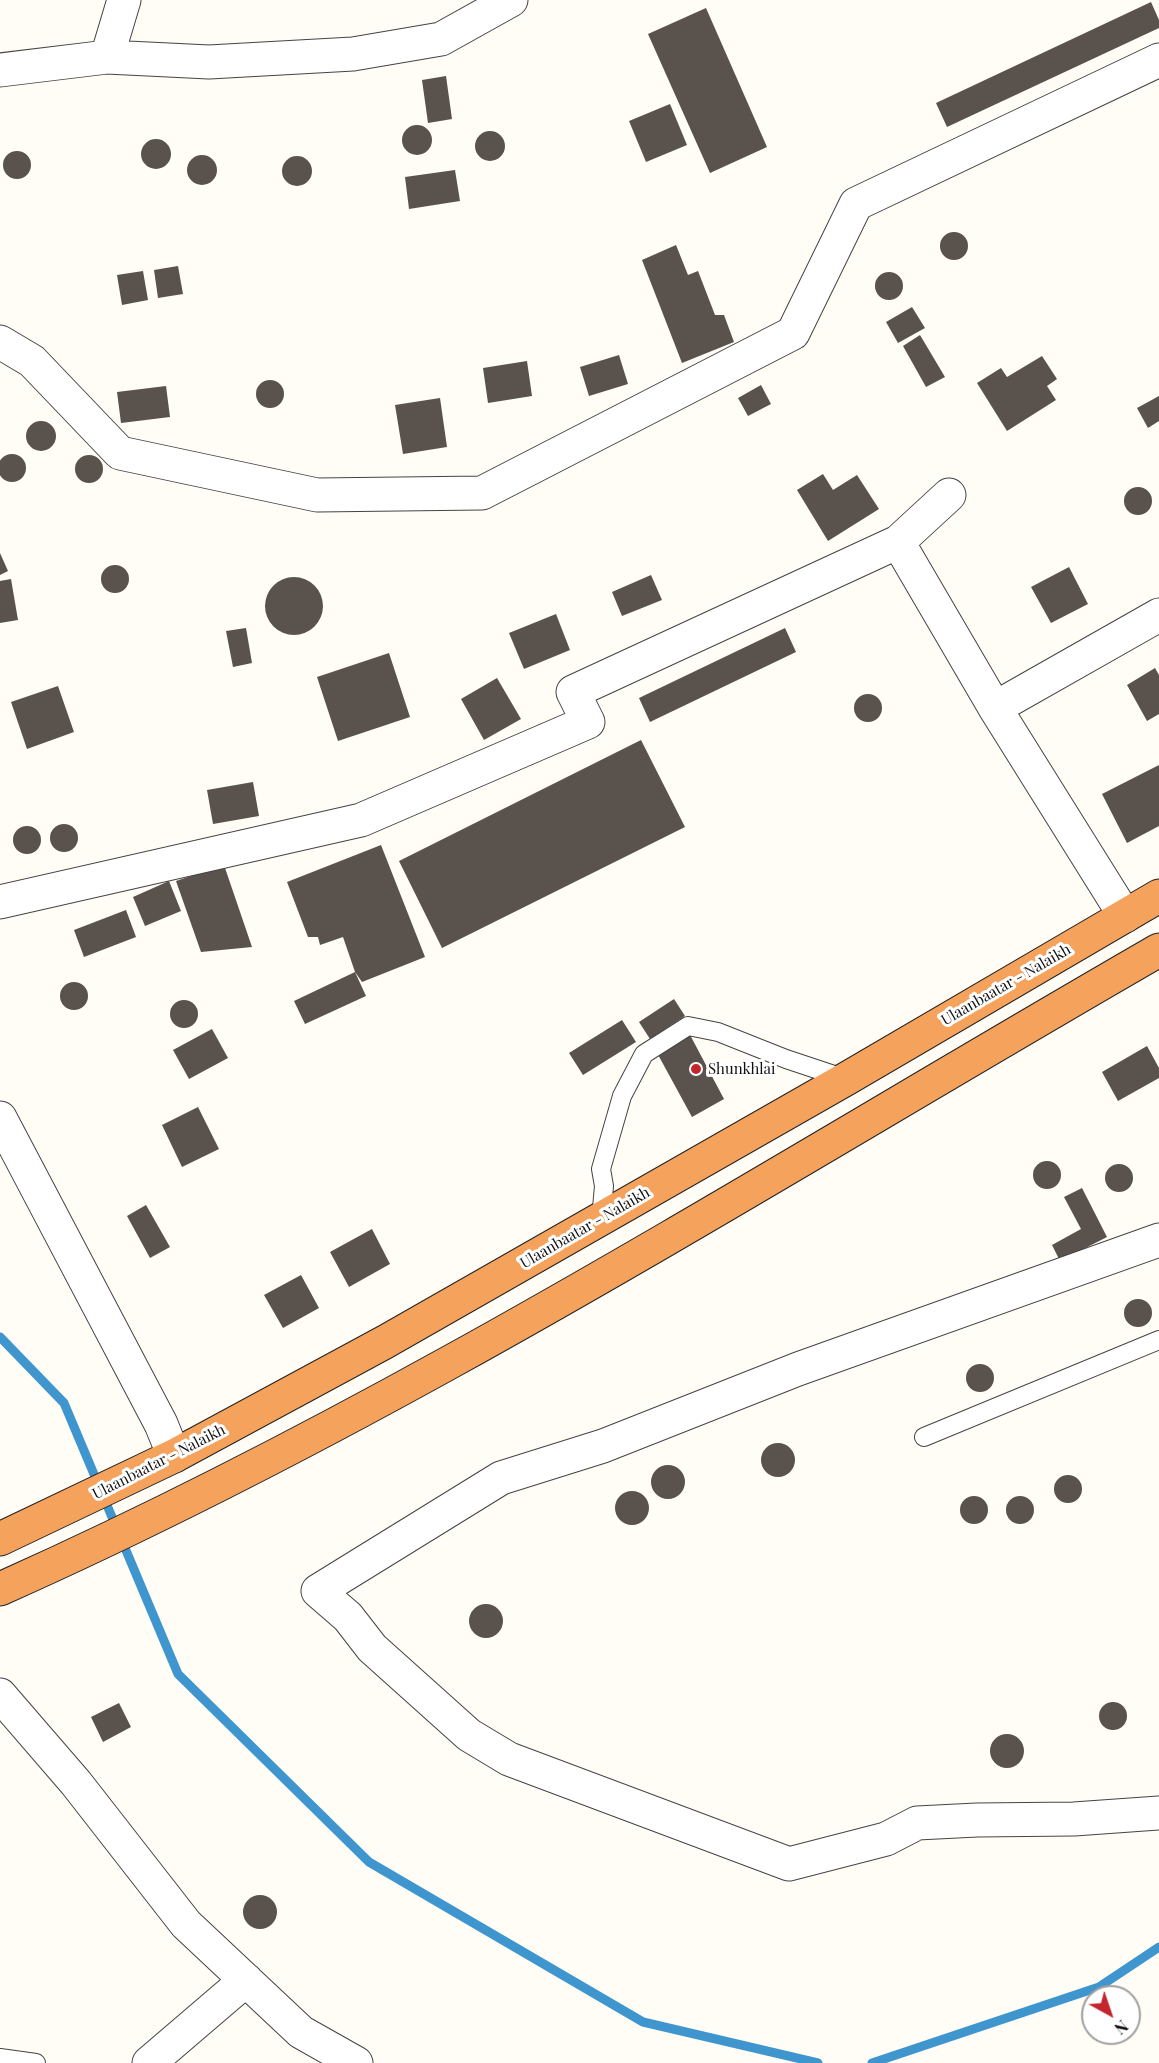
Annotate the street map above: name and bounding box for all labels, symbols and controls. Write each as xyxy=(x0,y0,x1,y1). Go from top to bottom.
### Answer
street label: Ulaanbaatar - Nalaikh xyxy=(938,941,1074,1029)
place label: Shunkhlai xyxy=(708,1060,775,1078)
marker: Shunkhlai xyxy=(689,1062,703,1076)
street label: Ulaanbaatar - Nalaikh xyxy=(517,1184,653,1272)
street label: Ulaanbaatar - Nalaikh xyxy=(90,1421,228,1503)
north arrow xyxy=(1081,1985,1141,2045)
text: N xyxy=(1110,2016,1133,2039)

